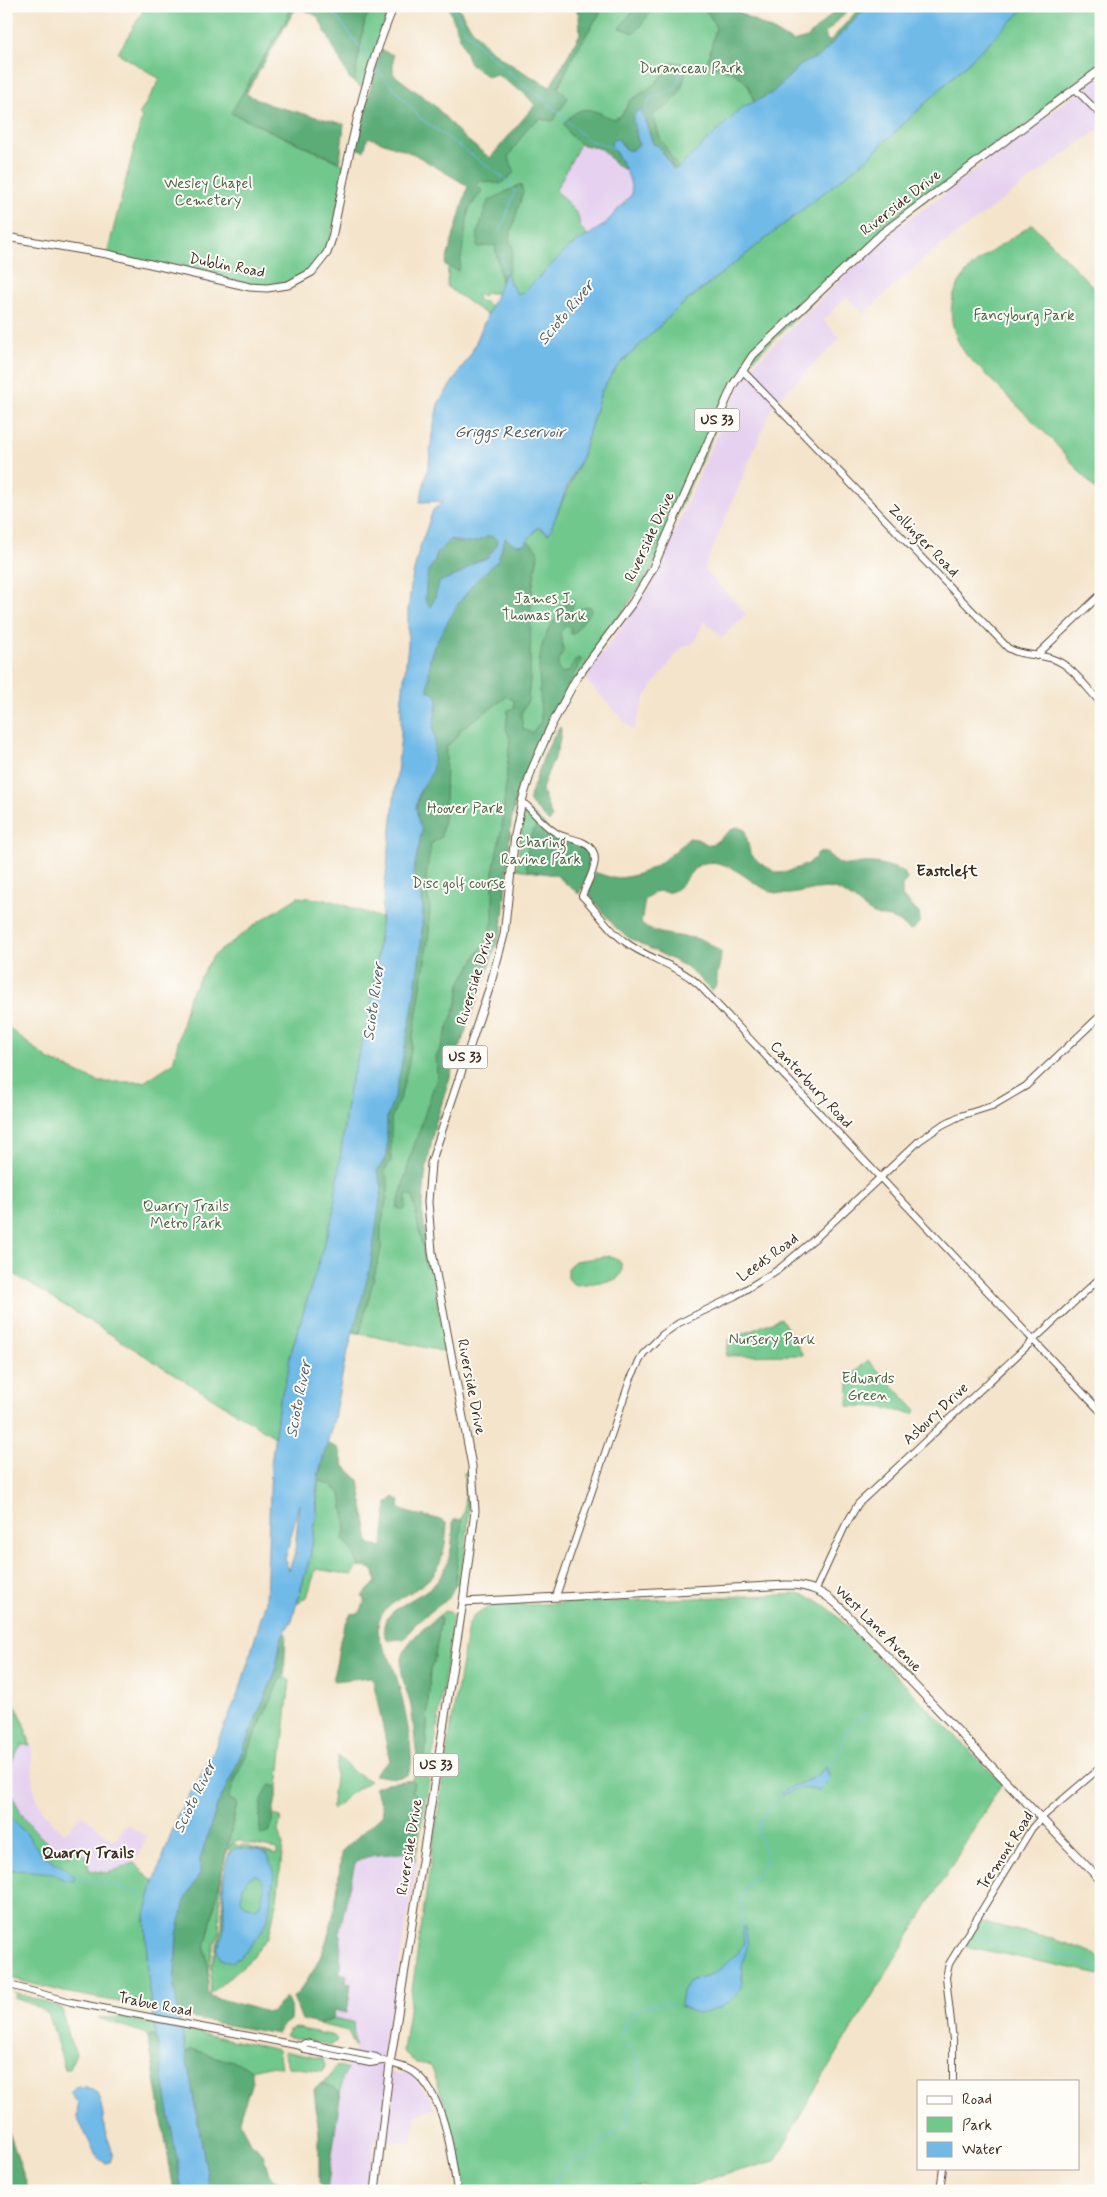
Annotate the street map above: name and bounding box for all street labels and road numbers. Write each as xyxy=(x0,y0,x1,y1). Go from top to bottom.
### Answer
street label: Riverside Drive xyxy=(856,165,946,241)
street label: Dublin Road xyxy=(187,249,267,283)
road number: US 33 xyxy=(694,408,740,432)
street label: Riverside Drive xyxy=(620,489,680,585)
street label: Zollinger Road xyxy=(882,500,963,583)
street label: Riverside Drive xyxy=(452,929,500,1027)
street label: Canterbury Road xyxy=(765,1037,857,1133)
road number: US 33 xyxy=(442,1046,488,1068)
street label: Leeds Road xyxy=(733,1229,803,1287)
street label: Riverside Drive xyxy=(452,1337,490,1437)
street label: Asbury Drive xyxy=(899,1378,973,1450)
street label: West Lane Avenue xyxy=(830,1581,926,1677)
road number: US 33 xyxy=(414,1754,458,1776)
street label: Riverside Drive xyxy=(393,1797,427,1897)
street label: Tremont Road xyxy=(973,1808,1039,1894)
street label: Trabue Road xyxy=(116,1988,194,2022)

